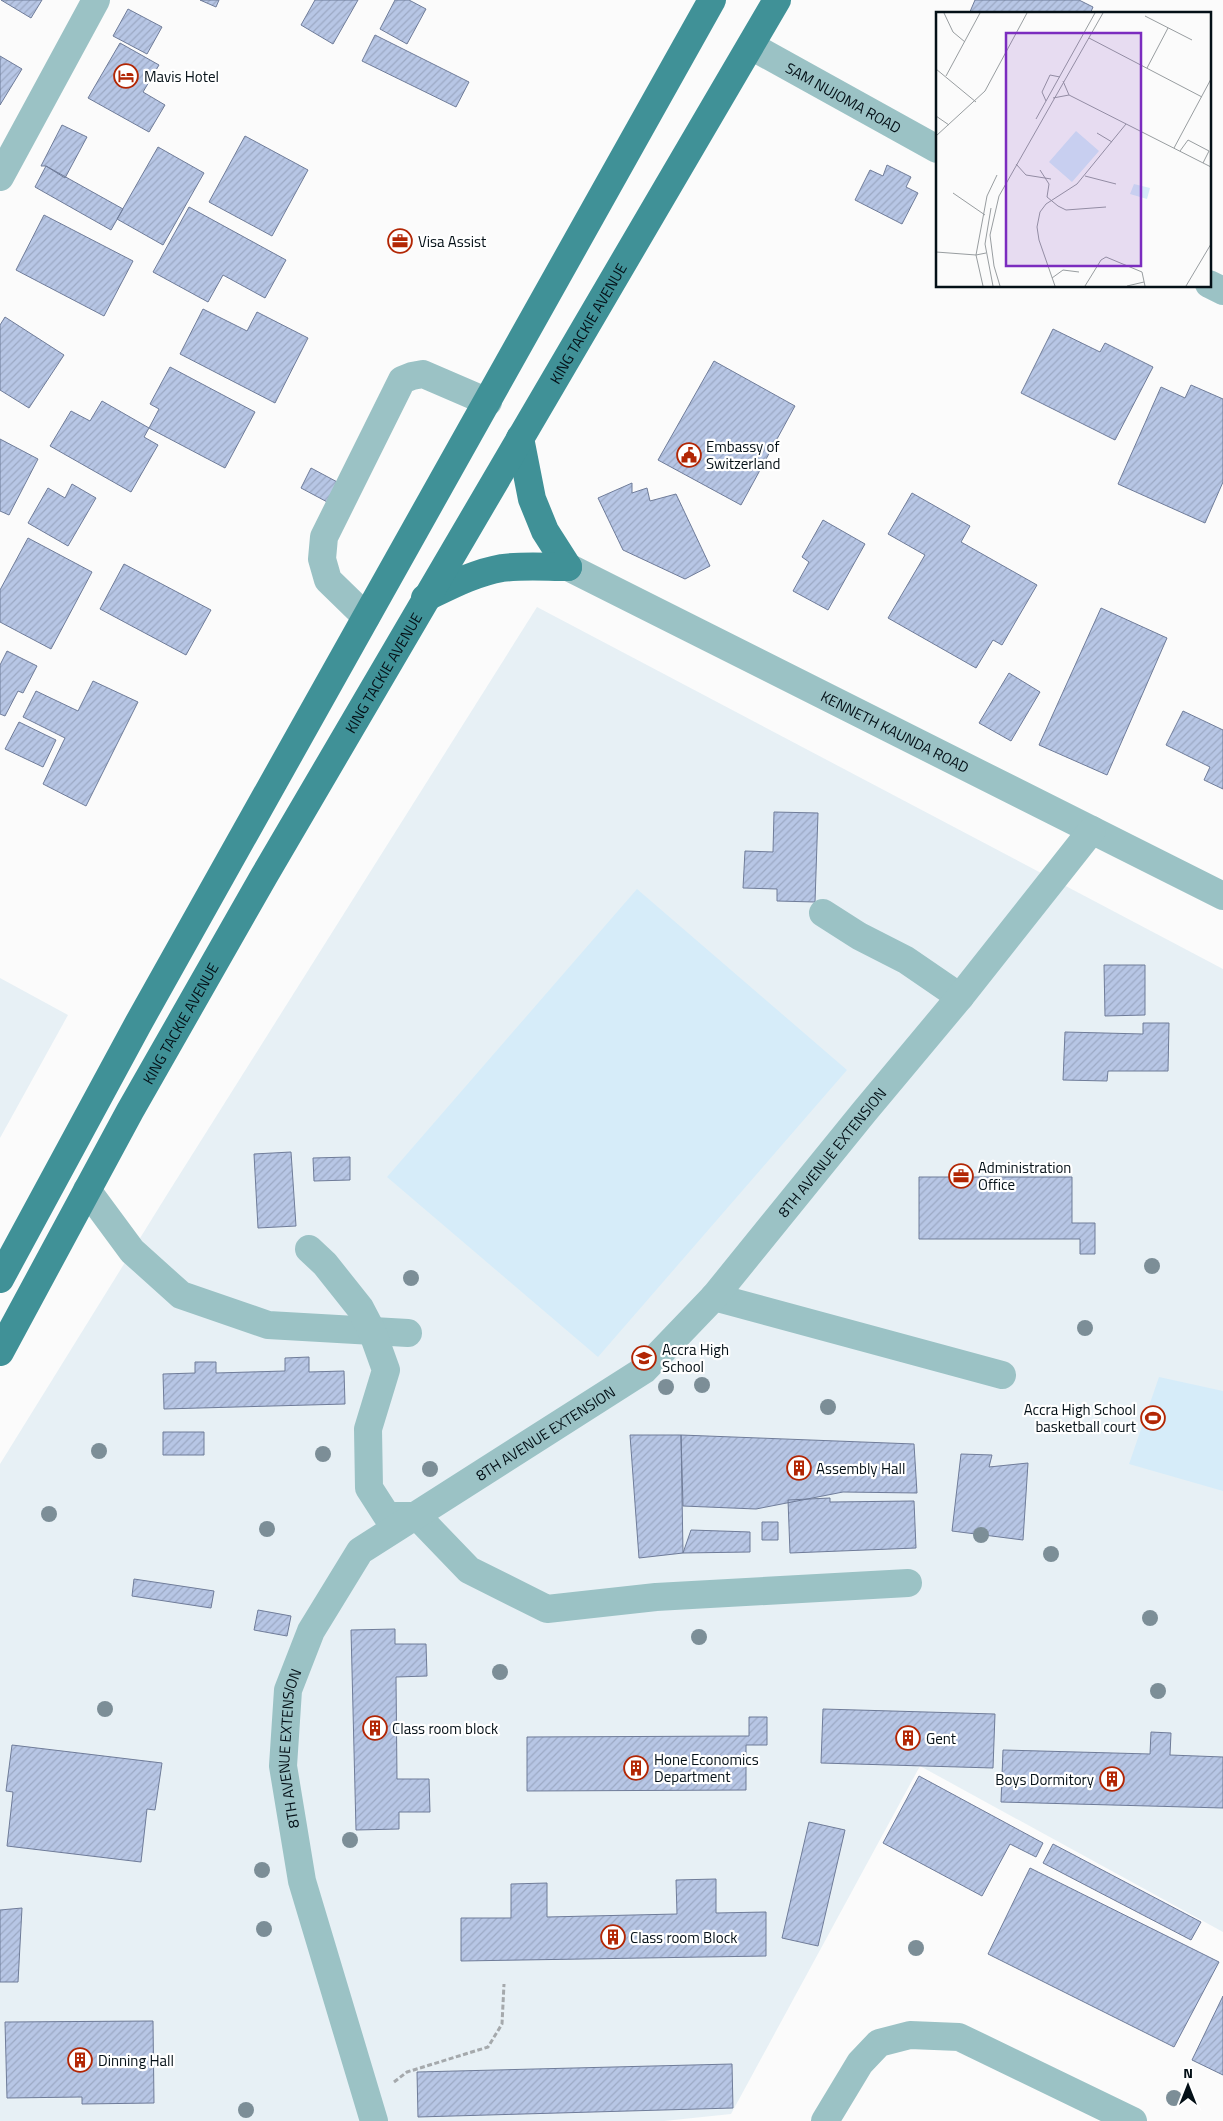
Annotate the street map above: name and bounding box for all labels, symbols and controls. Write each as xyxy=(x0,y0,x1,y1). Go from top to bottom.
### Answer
inset map xyxy=(936,12,1210,288)
street label: SAM NUJOMA ROAD xyxy=(782,56,906,139)
hotel icon: Mavis Hotel xyxy=(113,63,139,89)
place label: Mavis Hotel xyxy=(144,65,219,88)
office icon: Visa Assist xyxy=(387,228,413,254)
place label: Visa Assist xyxy=(418,230,487,253)
street label: KING TACKIE AVENUE xyxy=(543,258,632,388)
place label: Embassy of Switzerland xyxy=(706,435,781,475)
public building icon: Embassy of Switzerland xyxy=(676,442,702,468)
street label: KING TACKIE AVENUE xyxy=(339,608,428,737)
street label: KENNETH KAUNDA ROAD xyxy=(817,684,973,778)
street label: KING TACKIE AVENUE xyxy=(136,958,224,1088)
street label: 8TH AVENUE EXTENSION xyxy=(772,1082,892,1222)
place label: Administration Office xyxy=(978,1156,1071,1196)
office icon: Administration Office xyxy=(948,1163,974,1189)
place label: Accra High School xyxy=(662,1338,729,1378)
school or university icon: Accra High School xyxy=(631,1345,657,1371)
street label: 8TH AVENUE EXTENSION xyxy=(471,1380,619,1486)
place label: Accra High School basketball court xyxy=(1024,1398,1137,1438)
sports icon: Accra High School basketball court xyxy=(1140,1405,1166,1431)
building icon: Assembly Hall xyxy=(786,1455,812,1481)
place label: Assembly Hall xyxy=(816,1457,905,1480)
street label: 8TH AVENUE EXTENSION xyxy=(271,1665,307,1830)
building icon: Class room block xyxy=(362,1715,388,1741)
place label: Class room block xyxy=(392,1717,498,1740)
building icon: Gent xyxy=(895,1725,921,1751)
place label: Gent xyxy=(926,1727,957,1750)
place label: Hone Economics Department xyxy=(654,1748,759,1788)
building icon: Hone Economics Department xyxy=(623,1755,649,1781)
building icon: Boys Dormitory xyxy=(1099,1766,1125,1792)
place label: Boys Dormitory xyxy=(995,1768,1094,1791)
building icon: Class room Block xyxy=(600,1924,626,1950)
place label: Class room Block xyxy=(630,1926,737,1949)
building icon: Dinning Hall xyxy=(67,2047,93,2073)
place label: Dinning Hall xyxy=(98,2049,174,2072)
north arrow xyxy=(1163,2061,1213,2111)
text: N xyxy=(1183,2062,1193,2083)

